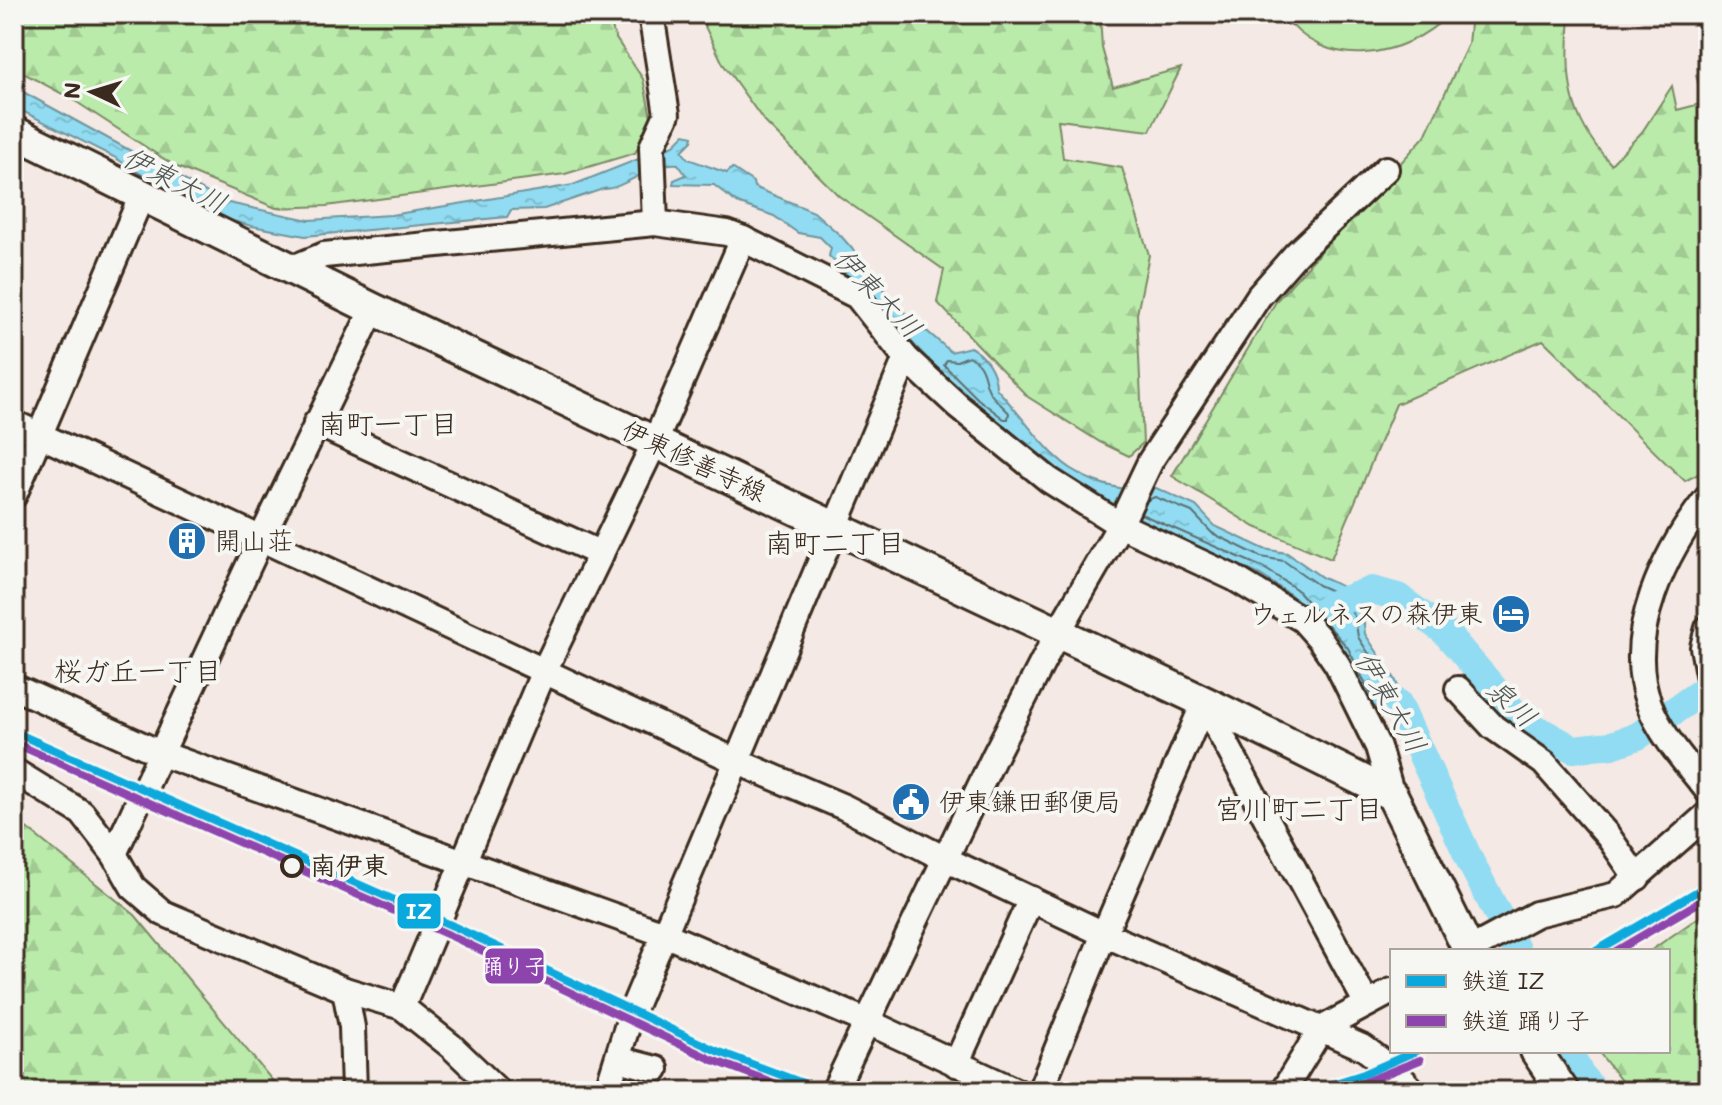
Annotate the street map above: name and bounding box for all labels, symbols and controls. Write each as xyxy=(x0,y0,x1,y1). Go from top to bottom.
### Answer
north arrow xyxy=(52,52,132,132)
text: N xyxy=(57,81,87,100)
water label: 伊東大川 xyxy=(117,138,234,221)
water label: 伊東大川 xyxy=(827,240,931,345)
district label: 南町一丁目 xyxy=(318,405,458,441)
street label: 伊東修善寺線 xyxy=(617,412,772,508)
building icon: 開山荘 xyxy=(166,520,208,562)
place label: 開山荘 xyxy=(215,523,293,557)
district label: 南町二丁目 xyxy=(765,524,905,560)
hotel icon: ウェルネスの森伊東 xyxy=(1490,593,1532,635)
place label: ウェルネスの森伊東 xyxy=(1250,596,1483,630)
water label: 伊東大川 xyxy=(1348,644,1435,759)
district label: 桜ガ丘一丁目 xyxy=(54,652,222,688)
water label: 泉川 xyxy=(1480,670,1545,735)
public building icon: 伊東鎌田郵便局 xyxy=(890,781,932,823)
place label: 伊東鎌田郵便局 xyxy=(939,784,1121,818)
district label: 宮川町二丁目 xyxy=(1215,790,1383,826)
place label: 南伊東 xyxy=(310,848,388,882)
marker: 南伊東 xyxy=(281,855,303,877)
line badge: IZ xyxy=(396,892,442,930)
text: IZ xyxy=(406,896,432,925)
line badge: 踊り子 xyxy=(484,947,545,985)
legend xyxy=(1390,949,1670,1053)
text: 踊り子 xyxy=(481,951,547,980)
text: 鉄道 IZ xyxy=(1462,964,1544,995)
text: 鉄道 踊り子 xyxy=(1462,1004,1590,1035)

